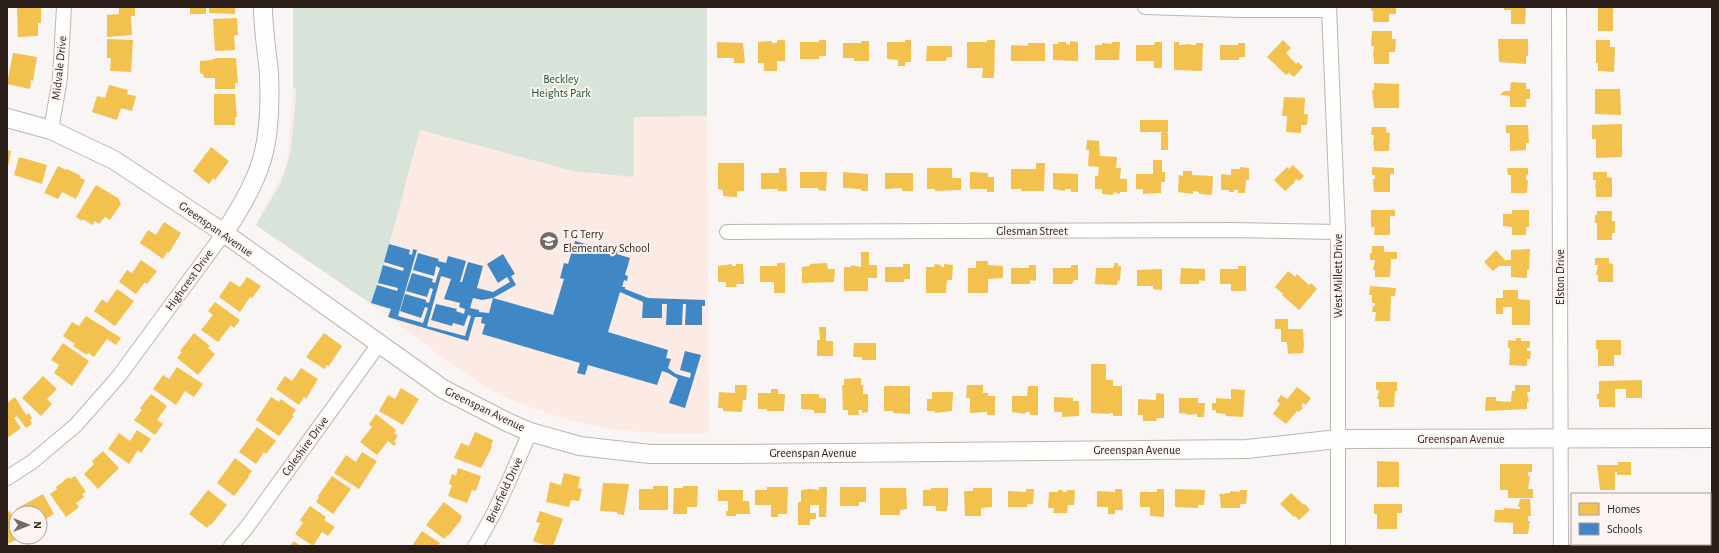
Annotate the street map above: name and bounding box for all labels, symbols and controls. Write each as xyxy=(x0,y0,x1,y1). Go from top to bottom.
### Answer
street label: Midvale Drive xyxy=(50,35,68,101)
park label: Beckley Heights Park xyxy=(531,73,591,99)
street label: Greenspan Avenue xyxy=(177,199,255,259)
street label: Glesman Street xyxy=(996,225,1068,237)
place label: T G Terry Elementary School xyxy=(563,228,650,255)
school or university icon: T G Terry Elementary School xyxy=(538,230,560,252)
street label: West Millett Drive xyxy=(1332,234,1344,318)
street label: Highcrest Drive xyxy=(163,247,215,313)
street label: Elston Drive xyxy=(1554,249,1566,305)
street label: Greenspan Avenue xyxy=(443,384,527,434)
street label: Coleshire Drive xyxy=(279,414,331,478)
street label: Greenspan Avenue xyxy=(1417,433,1505,445)
street label: Greenspan Avenue xyxy=(1093,444,1181,456)
street label: Greenspan Avenue xyxy=(769,447,857,459)
street label: Brierfield Drive xyxy=(484,455,524,525)
legend xyxy=(1571,493,1711,545)
text: Homes xyxy=(1607,503,1640,515)
north arrow xyxy=(8,505,48,545)
text: N xyxy=(32,521,43,529)
text: Schools xyxy=(1607,523,1642,535)

